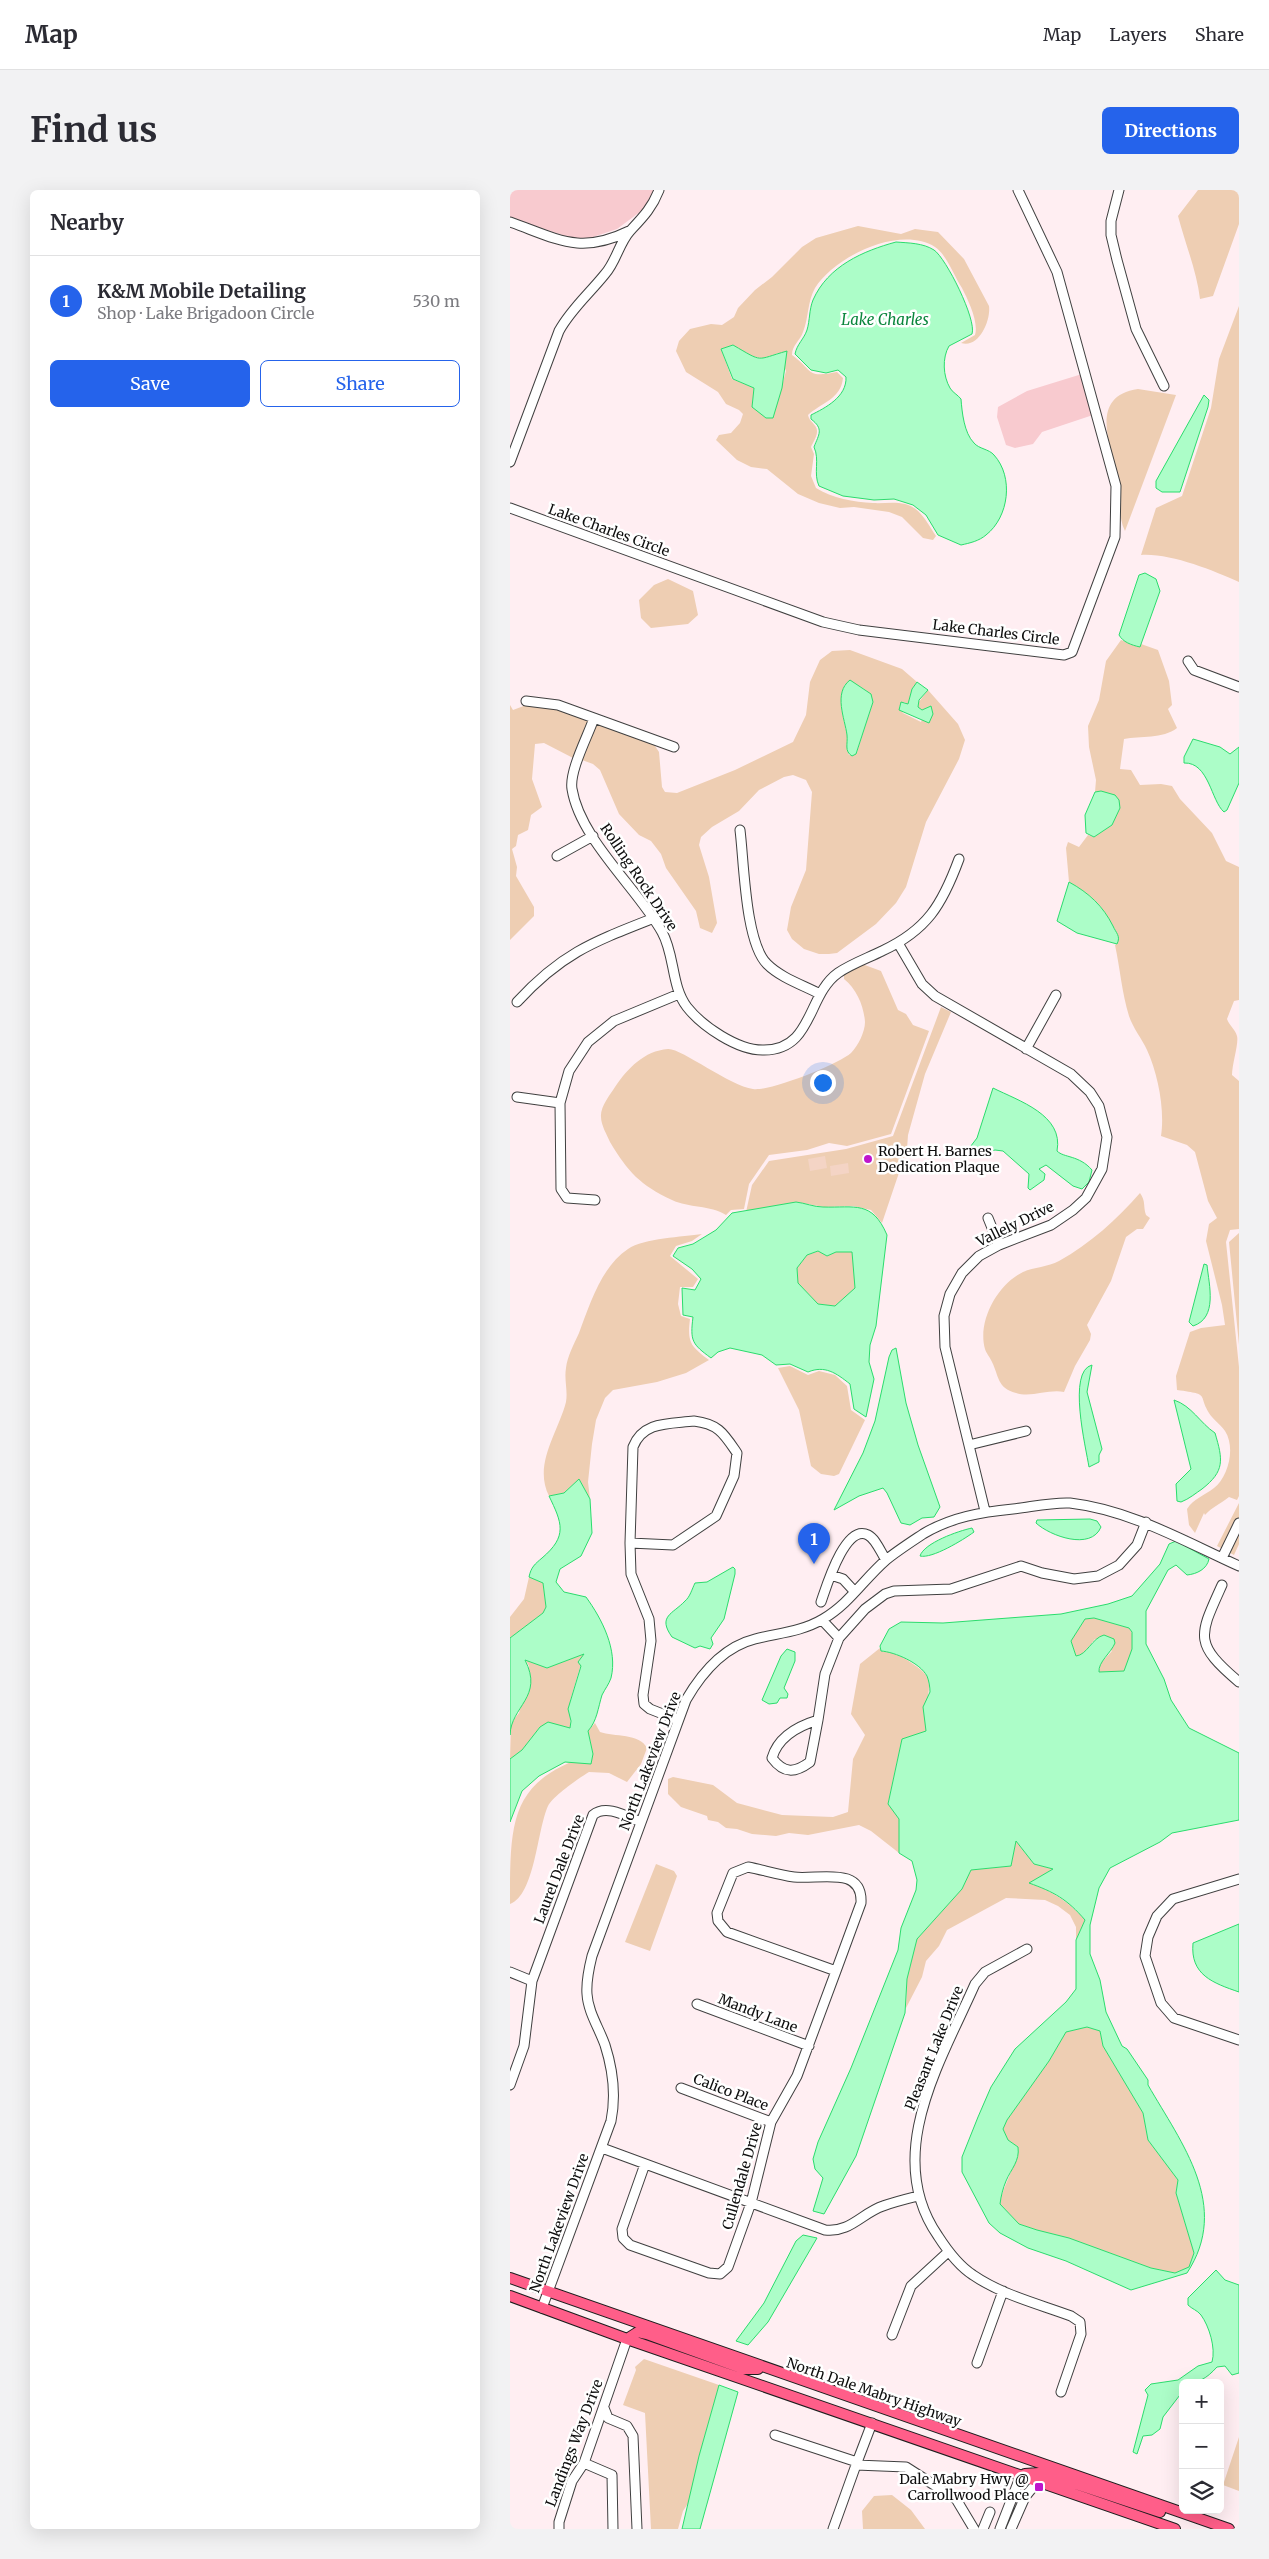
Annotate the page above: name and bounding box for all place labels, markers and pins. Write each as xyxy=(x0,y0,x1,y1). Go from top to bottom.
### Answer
place label: Robert H. Barnes Dedication Plaque xyxy=(878,1142,1000,1176)
marker: Robert H. Barnes Dedication Plaque xyxy=(862,1153,874,1165)
pin: 1 xyxy=(798,1523,830,1564)
place label: Dale Mabry Hwy @ Carrollwood Place xyxy=(899,2470,1029,2504)
marker: Dale Mabry Hwy @ Carrollwood Place xyxy=(1033,2481,1045,2493)

